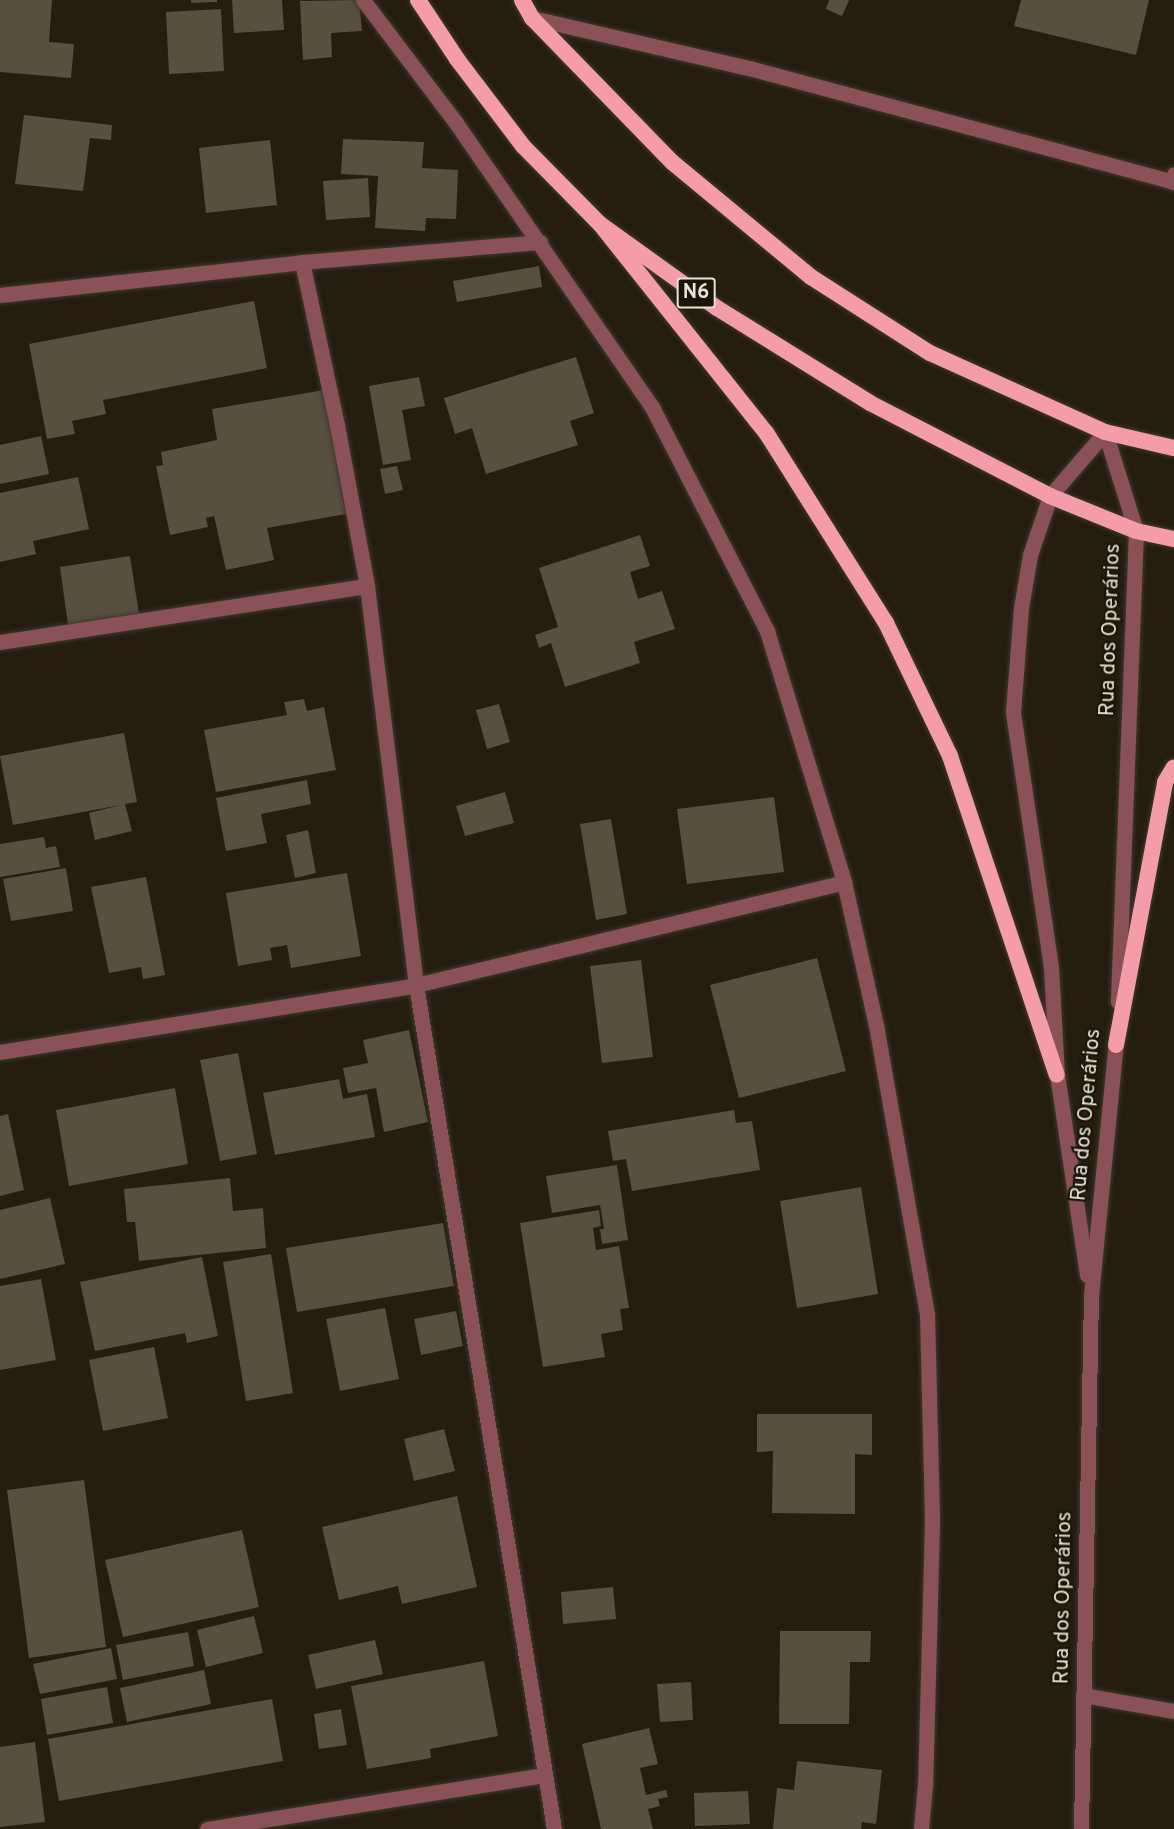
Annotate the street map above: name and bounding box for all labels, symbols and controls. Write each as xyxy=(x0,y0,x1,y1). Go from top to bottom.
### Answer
road number: N6 xyxy=(676,276,716,310)
street label: Rua dos Operários xyxy=(1095,543,1127,717)
street label: Rua dos Operários xyxy=(1067,1028,1107,1202)
street label: Rua dos Operários xyxy=(1050,1511,1078,1685)

